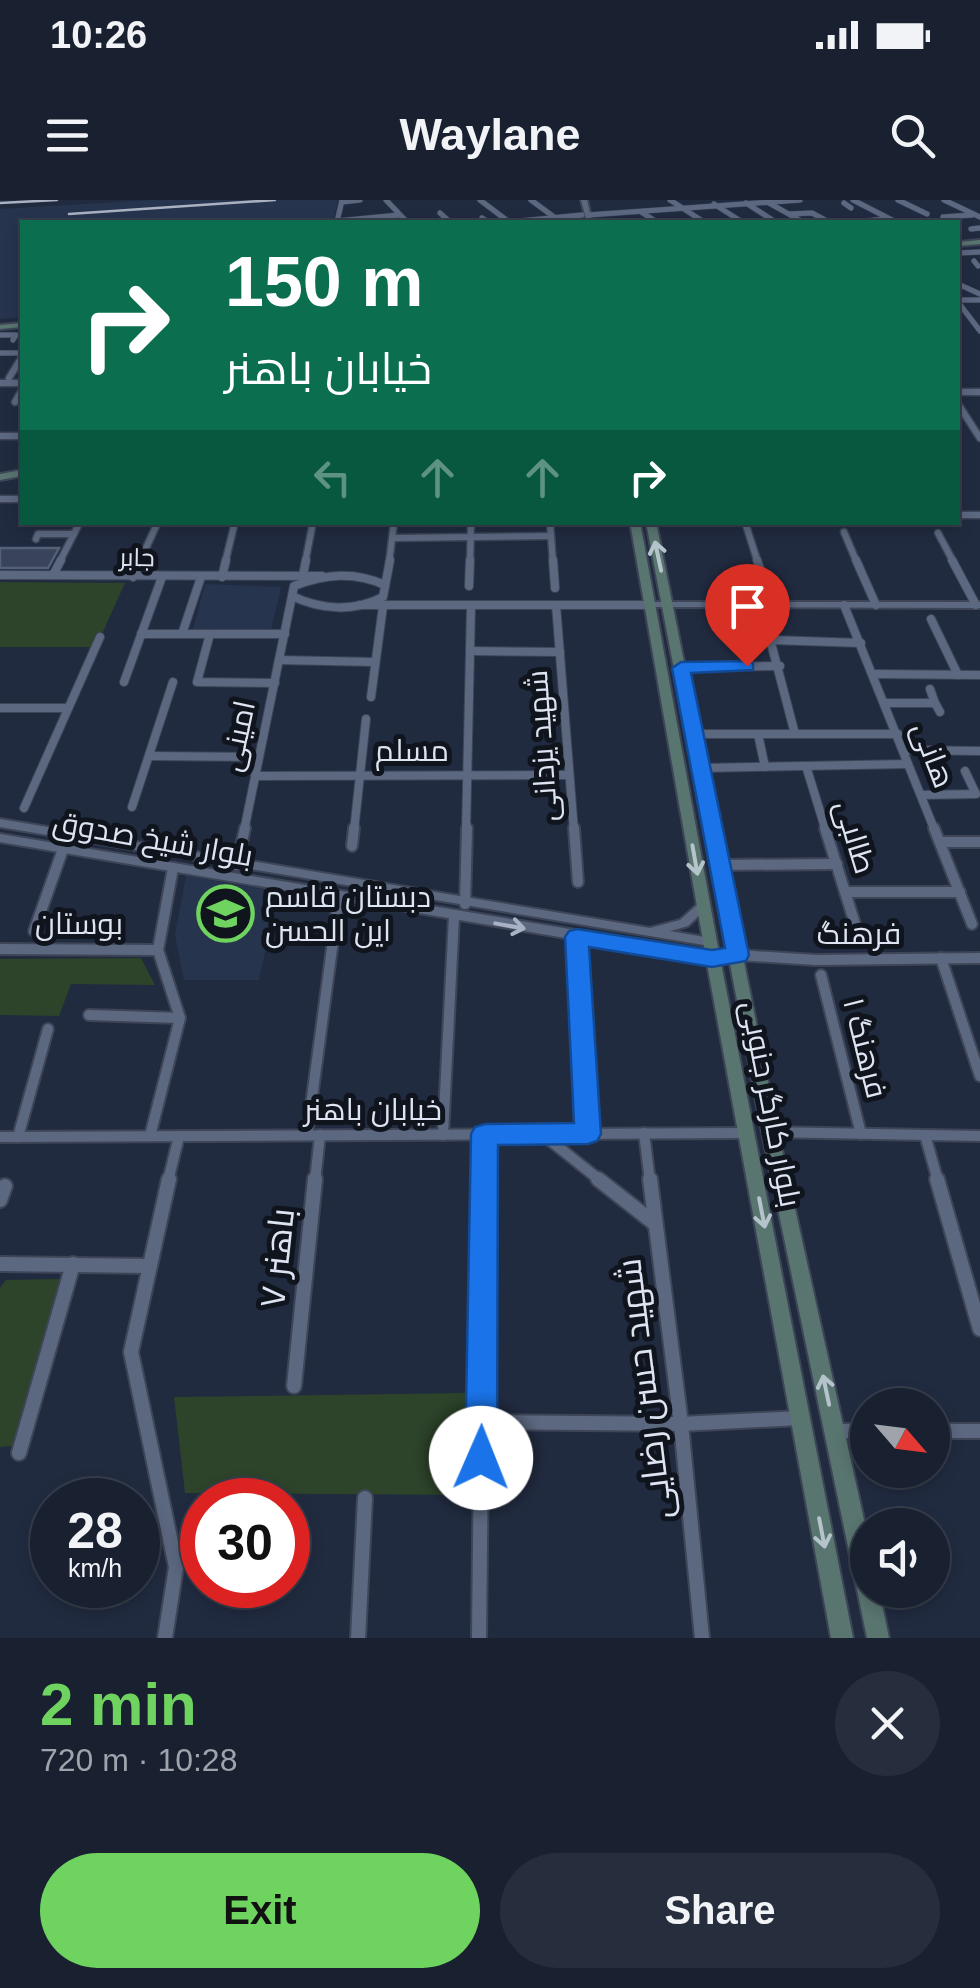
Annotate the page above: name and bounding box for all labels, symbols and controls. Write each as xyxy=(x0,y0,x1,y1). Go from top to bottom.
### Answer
text: 10:26 xyxy=(50,14,147,56)
icon: menu xyxy=(40,108,95,163)
icon: search xyxy=(885,108,940,163)
text: Waylane xyxy=(400,109,580,160)
text: 150 m xyxy=(225,243,423,321)
icon: right xyxy=(60,260,190,390)
text: خیابان باهنر xyxy=(225,343,432,394)
icon: left xyxy=(305,450,360,505)
icon: ahead xyxy=(410,450,465,505)
icon: ahead xyxy=(515,450,570,505)
icon: right xyxy=(620,450,675,505)
one-way arrow xyxy=(648,541,667,573)
street label: جابر xyxy=(117,543,155,572)
pin xyxy=(705,564,790,667)
icon: arrive xyxy=(720,579,775,634)
street label: شهید یزدانی xyxy=(520,669,565,823)
street label: امینی xyxy=(214,697,263,775)
street label: هانی xyxy=(904,718,961,793)
street label: مسلم xyxy=(375,734,449,771)
street label: طالبی xyxy=(827,796,882,878)
street label: بلوار شیخ صدوق xyxy=(50,805,256,876)
one-way arrow xyxy=(686,843,705,875)
place label: دبستان قاسم این الحسن xyxy=(265,880,431,949)
school or university icon: دبستان قاسم این الحسن xyxy=(196,884,256,944)
street label: بوستان xyxy=(35,907,123,941)
one-way arrow xyxy=(493,917,526,936)
street label: فرهنگ xyxy=(817,917,901,951)
street label: فرهنگ ۱ xyxy=(836,994,894,1102)
street label: بلوار کارگر جنوبی xyxy=(733,998,808,1210)
street label: خیابان باهنر xyxy=(302,1093,442,1127)
one-way arrow xyxy=(753,1197,772,1229)
street label: باهنر ۷ xyxy=(252,1206,302,1310)
street label: شهید حسن رضایی xyxy=(608,1256,681,1522)
one-way arrow xyxy=(816,1374,835,1406)
north arrow xyxy=(850,1388,950,1488)
map controls xyxy=(850,1388,950,1608)
position arrow xyxy=(429,1406,533,1510)
speed limit sign: 30 xyxy=(180,1478,310,1608)
text: 28 xyxy=(67,1503,123,1559)
button: sound xyxy=(850,1508,950,1608)
one-way arrow xyxy=(814,1516,833,1548)
text: km/h xyxy=(68,1554,122,1582)
text: 2 min xyxy=(40,1671,197,1738)
button: close xyxy=(835,1671,940,1776)
text: 720 m · 10:28 xyxy=(40,1742,237,1778)
button: Exit xyxy=(40,1853,480,1968)
button: Share xyxy=(500,1853,940,1968)

